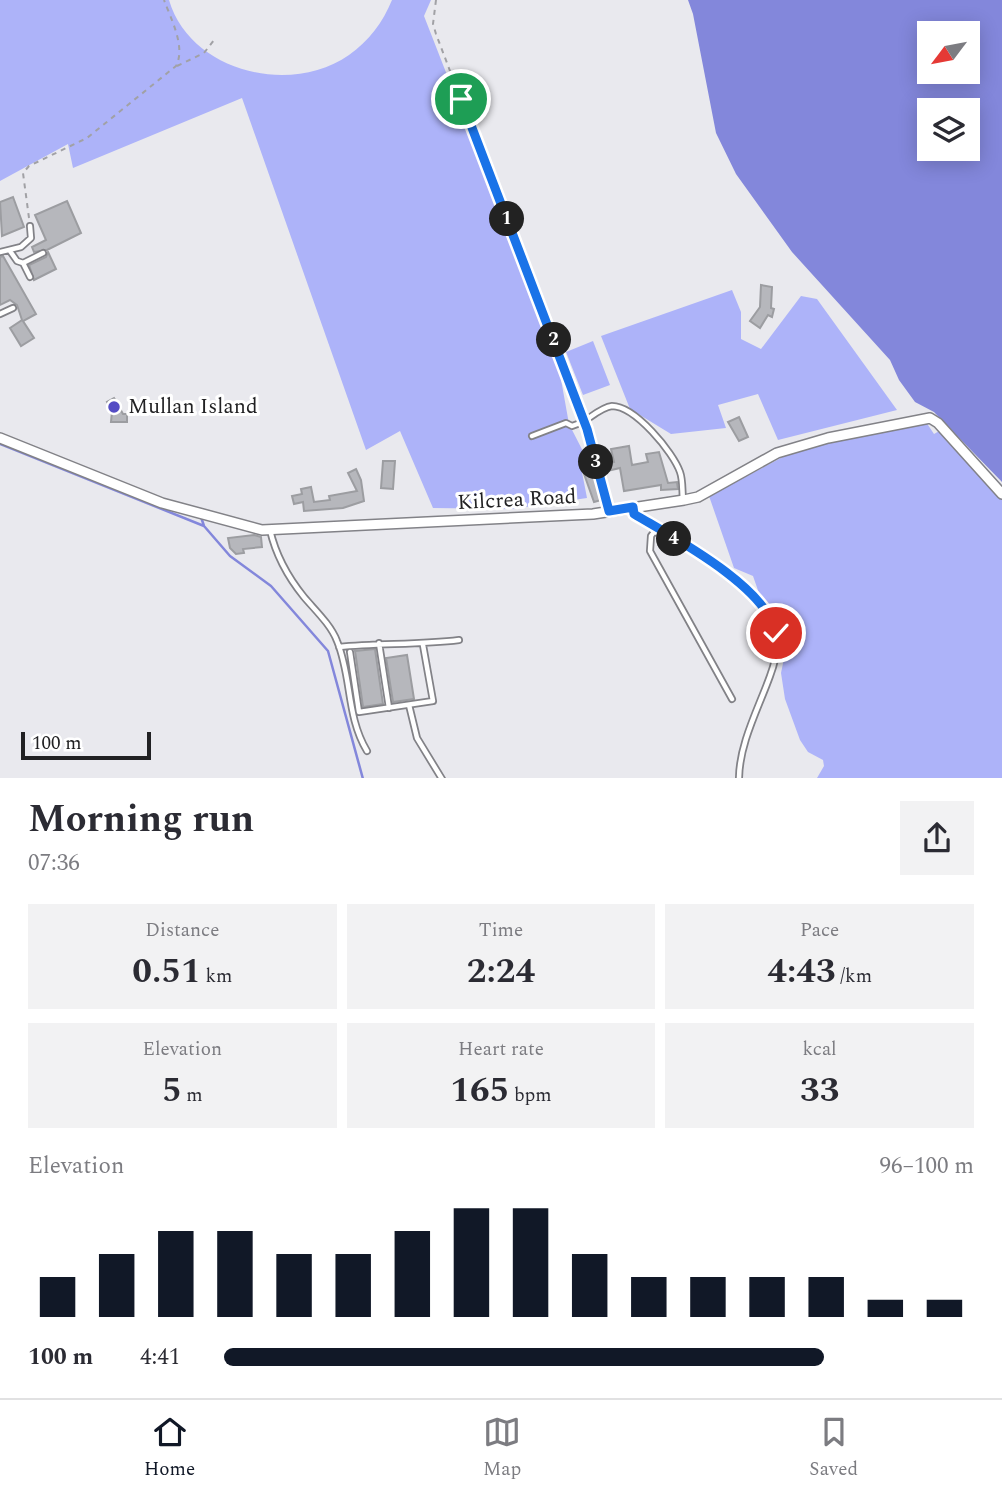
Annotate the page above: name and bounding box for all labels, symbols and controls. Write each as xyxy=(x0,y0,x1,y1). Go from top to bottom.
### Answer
north arrow xyxy=(917,21,980,84)
map controls xyxy=(917,21,980,161)
pin xyxy=(431,69,491,129)
icon: arrive xyxy=(442,80,480,118)
button: layers xyxy=(917,98,980,161)
pin: 1 xyxy=(490,202,524,236)
text: 1 xyxy=(501,204,512,233)
pin: 2 xyxy=(536,322,572,358)
text: 2 xyxy=(548,325,559,354)
place label: Mullan Island xyxy=(128,391,258,423)
marker: Mullan Island xyxy=(106,399,122,415)
pin: 3 xyxy=(578,444,614,480)
text: 3 xyxy=(590,447,601,476)
street label: Kilcrea Road xyxy=(457,481,577,519)
pin: 4 xyxy=(656,522,692,556)
text: 4 xyxy=(668,524,679,553)
pin xyxy=(746,603,806,663)
icon: check xyxy=(757,614,795,652)
text: 100 m xyxy=(32,729,82,758)
scale bar xyxy=(21,730,150,761)
text: Morning run xyxy=(28,791,254,849)
button: share xyxy=(900,801,974,875)
text: 07:36 xyxy=(28,846,80,881)
text: Distance xyxy=(145,916,219,945)
text: Time xyxy=(479,916,523,945)
text: Pace xyxy=(800,916,839,945)
text: 0.51 xyxy=(132,945,201,998)
text: 2:24 xyxy=(467,945,535,998)
text: 4:43 xyxy=(767,945,836,998)
text: km xyxy=(201,962,232,991)
text: /km xyxy=(836,962,872,991)
text: Elevation xyxy=(143,1035,222,1064)
text: Heart rate xyxy=(458,1035,544,1064)
text: kcal xyxy=(803,1035,837,1064)
text: 5 xyxy=(162,1064,182,1117)
text: 165 xyxy=(450,1064,509,1117)
text: 33 xyxy=(800,1064,839,1117)
text: m xyxy=(182,1081,203,1110)
text: bpm xyxy=(509,1081,552,1110)
text: Elevation xyxy=(28,1149,124,1184)
text: 96–100 m xyxy=(879,1149,974,1184)
text: 100 m xyxy=(28,1340,93,1375)
text: 4:41 xyxy=(140,1340,180,1375)
tab: Home xyxy=(144,1413,195,1484)
tab: Map xyxy=(483,1413,521,1484)
tab: Saved xyxy=(809,1413,858,1484)

